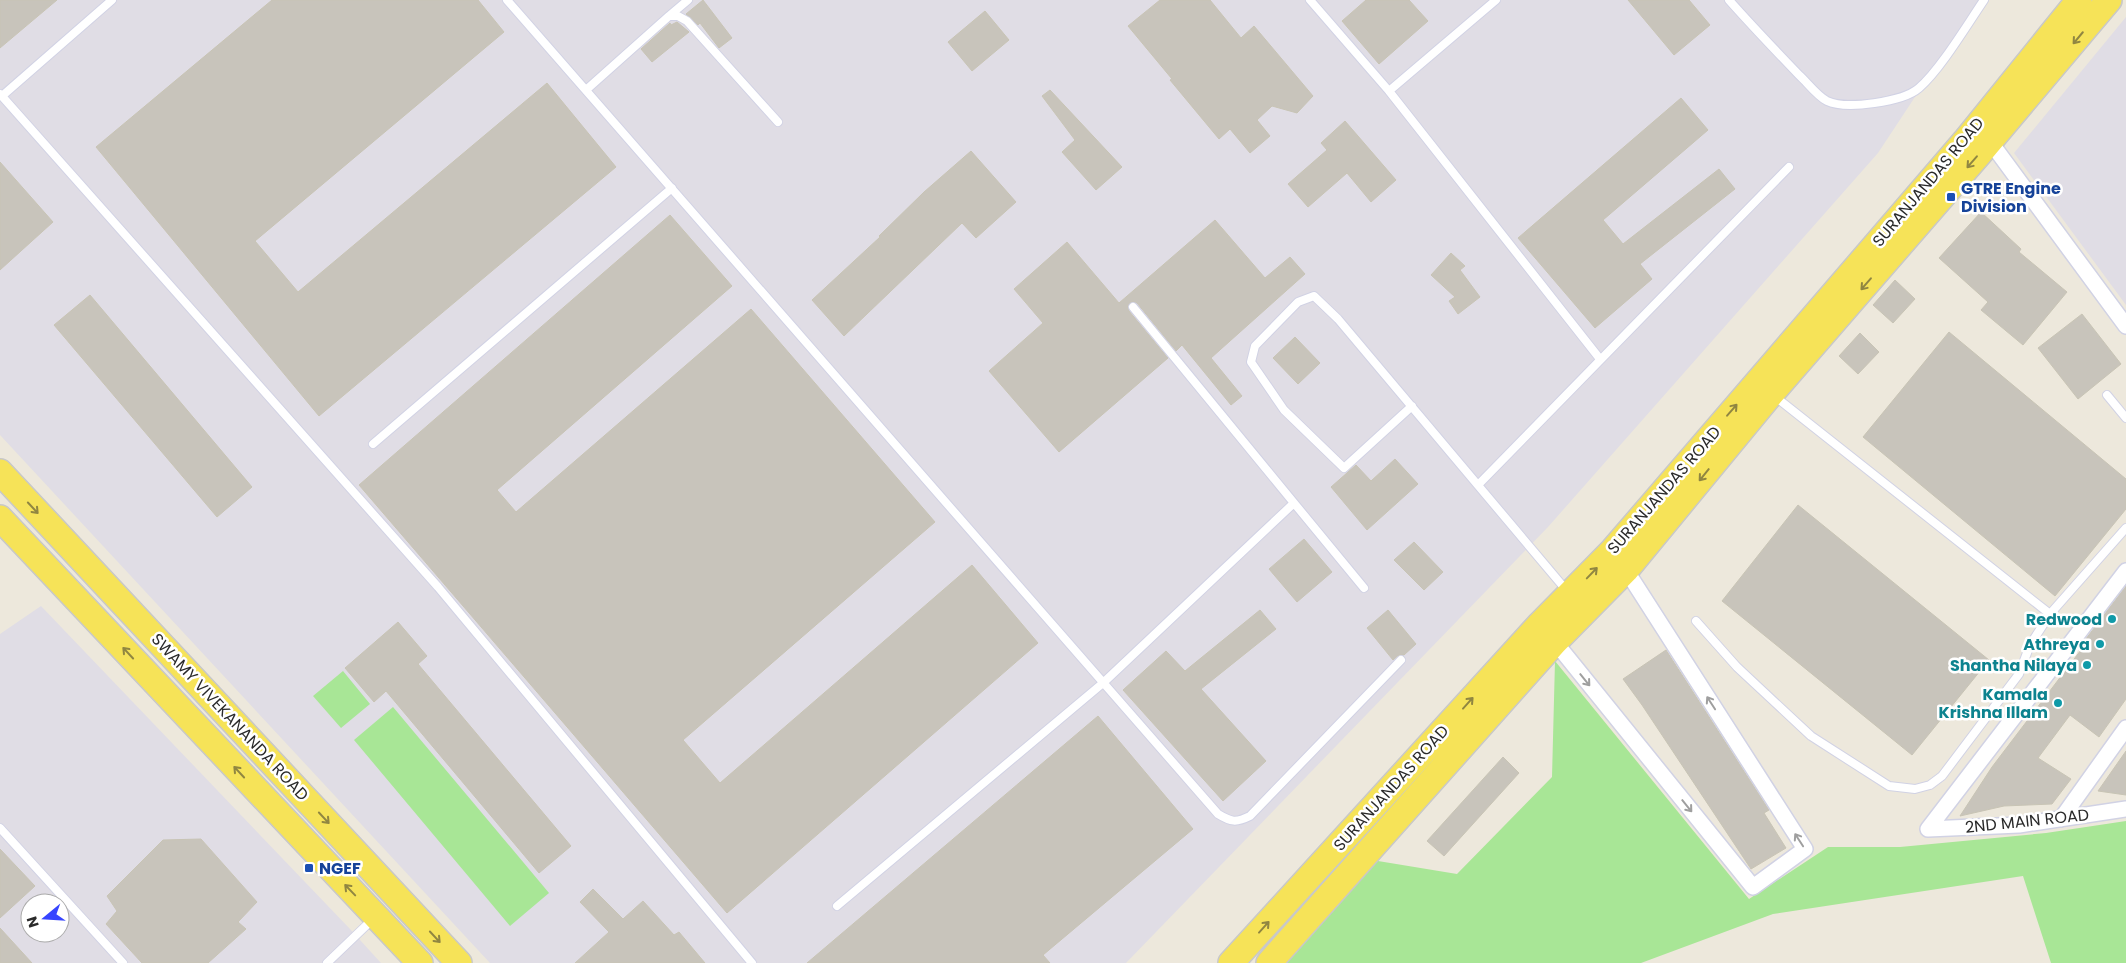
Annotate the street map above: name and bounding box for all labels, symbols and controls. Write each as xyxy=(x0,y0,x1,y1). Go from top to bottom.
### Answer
one-way arrow xyxy=(2072,31,2083,44)
street label: SURANJANDAS ROAD xyxy=(1867,112,1989,252)
one-way arrow xyxy=(1967,155,1978,168)
place label: GTRE Engine Division xyxy=(1961,177,2061,218)
marker: GTRE Engine Division xyxy=(1945,191,1957,203)
one-way arrow xyxy=(1860,278,1872,291)
one-way arrow xyxy=(1727,404,1738,417)
street label: SURANJANDAS ROAD xyxy=(1602,421,1726,559)
one-way arrow xyxy=(1699,468,1710,481)
one-way arrow xyxy=(27,501,39,514)
one-way arrow xyxy=(1586,566,1598,579)
place label: Redwood xyxy=(2026,608,2102,631)
marker: Redwood xyxy=(2106,613,2118,625)
street label: SWAMY VIVEKANANDA ROAD xyxy=(146,628,314,806)
place label: Athreya xyxy=(2023,633,2090,656)
marker: Athreya xyxy=(2094,638,2106,650)
one-way arrow xyxy=(122,647,134,659)
place label: Shantha Nilaya xyxy=(1950,654,2077,677)
marker: Shantha Nilaya xyxy=(2081,659,2093,671)
one-way arrow xyxy=(1580,673,1591,686)
place label: Kamala Krishna Illam xyxy=(1939,683,2048,724)
one-way arrow xyxy=(1706,696,1716,710)
one-way arrow xyxy=(1462,697,1474,710)
marker: Kamala Krishna Illam xyxy=(2052,697,2064,709)
street label: SURANJANDAS ROAD xyxy=(1328,720,1454,856)
one-way arrow xyxy=(233,765,245,778)
one-way arrow xyxy=(1682,799,1693,812)
street label: 2ND MAIN ROAD xyxy=(1964,803,2090,839)
one-way arrow xyxy=(318,811,330,824)
one-way arrow xyxy=(1793,833,1803,847)
place label: NGEF xyxy=(319,857,361,880)
marker: NGEF xyxy=(303,862,315,874)
one-way arrow xyxy=(344,883,356,896)
north arrow xyxy=(20,893,70,943)
text: N xyxy=(21,914,44,930)
one-way arrow xyxy=(1258,920,1270,933)
one-way arrow xyxy=(429,931,441,943)

